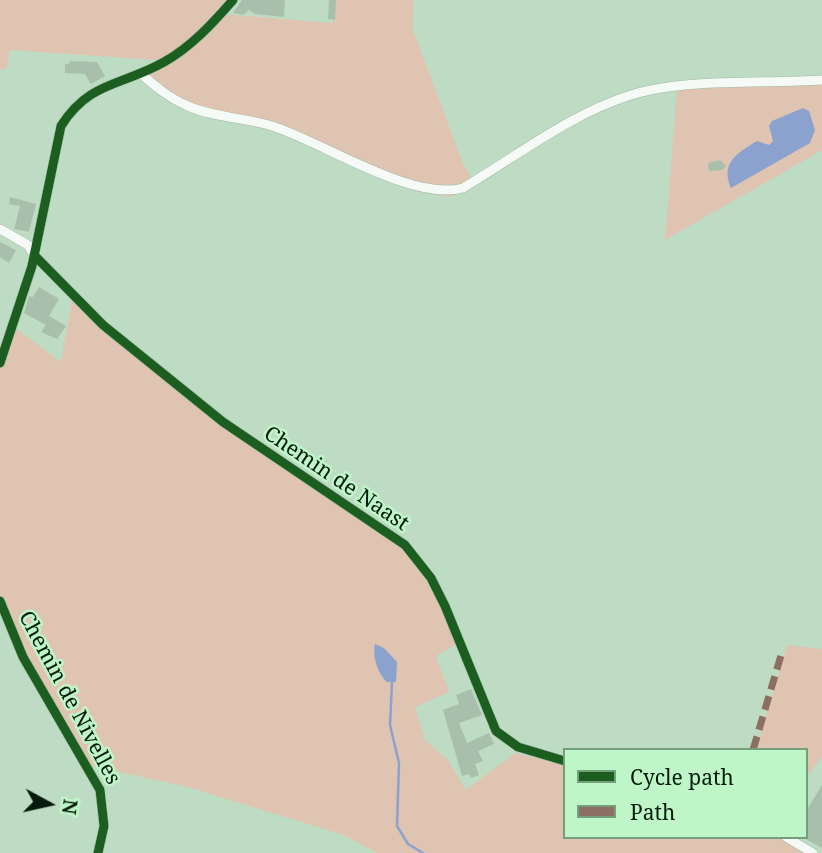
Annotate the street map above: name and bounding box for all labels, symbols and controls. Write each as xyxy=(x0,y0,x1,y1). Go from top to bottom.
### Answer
street label: Chemin de Naast xyxy=(259,421,413,537)
street label: Chemin de Nivelles xyxy=(13,607,125,789)
legend xyxy=(563,748,808,839)
text: Cycle path xyxy=(630,763,734,791)
north arrow xyxy=(14,769,84,839)
text: N xyxy=(56,798,84,816)
text: Path xyxy=(630,798,675,826)

